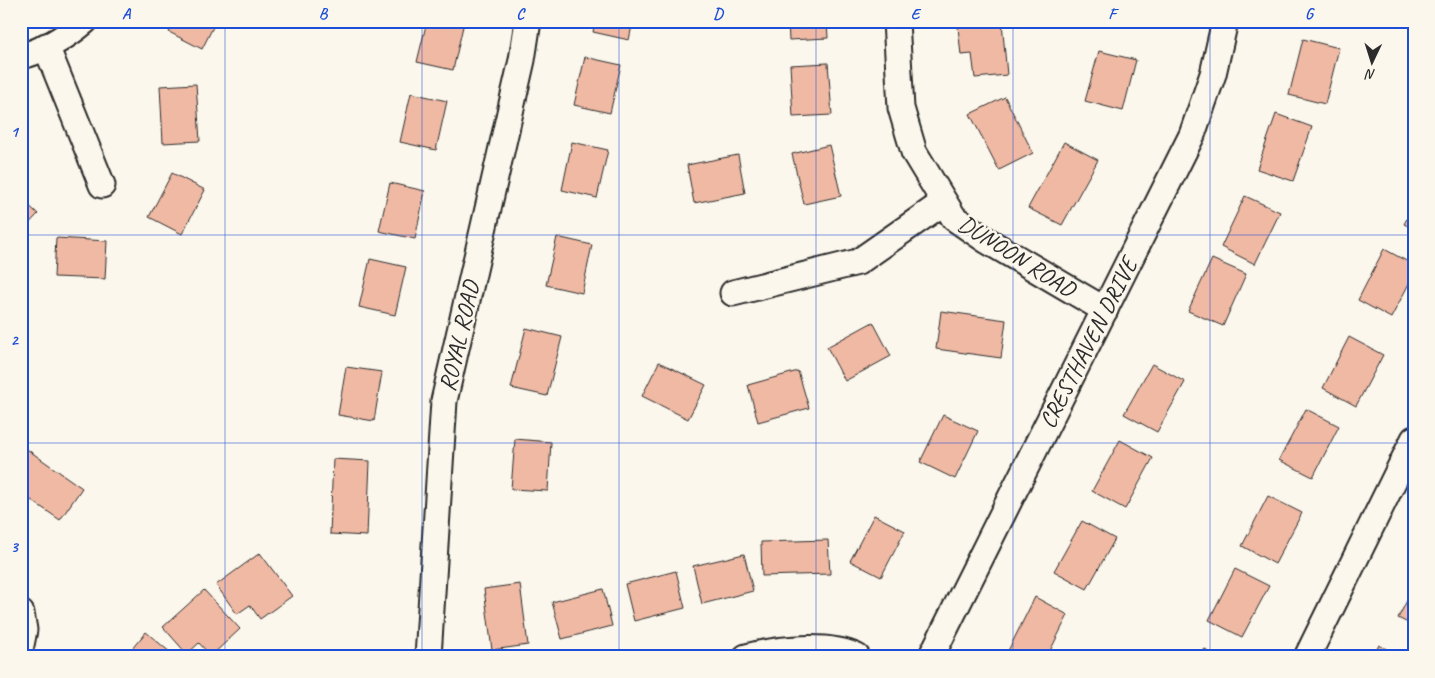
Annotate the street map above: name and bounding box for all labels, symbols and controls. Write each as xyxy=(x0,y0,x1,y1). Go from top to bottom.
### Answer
text: A xyxy=(122,4,132,24)
text: B xyxy=(319,4,329,24)
text: C xyxy=(516,4,526,24)
text: D xyxy=(713,4,724,24)
text: E xyxy=(911,4,922,24)
text: F xyxy=(1108,4,1119,24)
text: G xyxy=(1305,4,1315,24)
north arrow xyxy=(1348,38,1398,88)
text: N xyxy=(1364,66,1376,83)
text: 1 xyxy=(10,122,19,142)
street label: DUNOON ROAD xyxy=(953,208,1083,305)
street label: CRESTHAVEN DRIVE xyxy=(1032,250,1145,433)
street label: ROYAL ROAD xyxy=(432,276,487,394)
text: 2 xyxy=(10,330,19,350)
text: 3 xyxy=(10,537,19,557)

